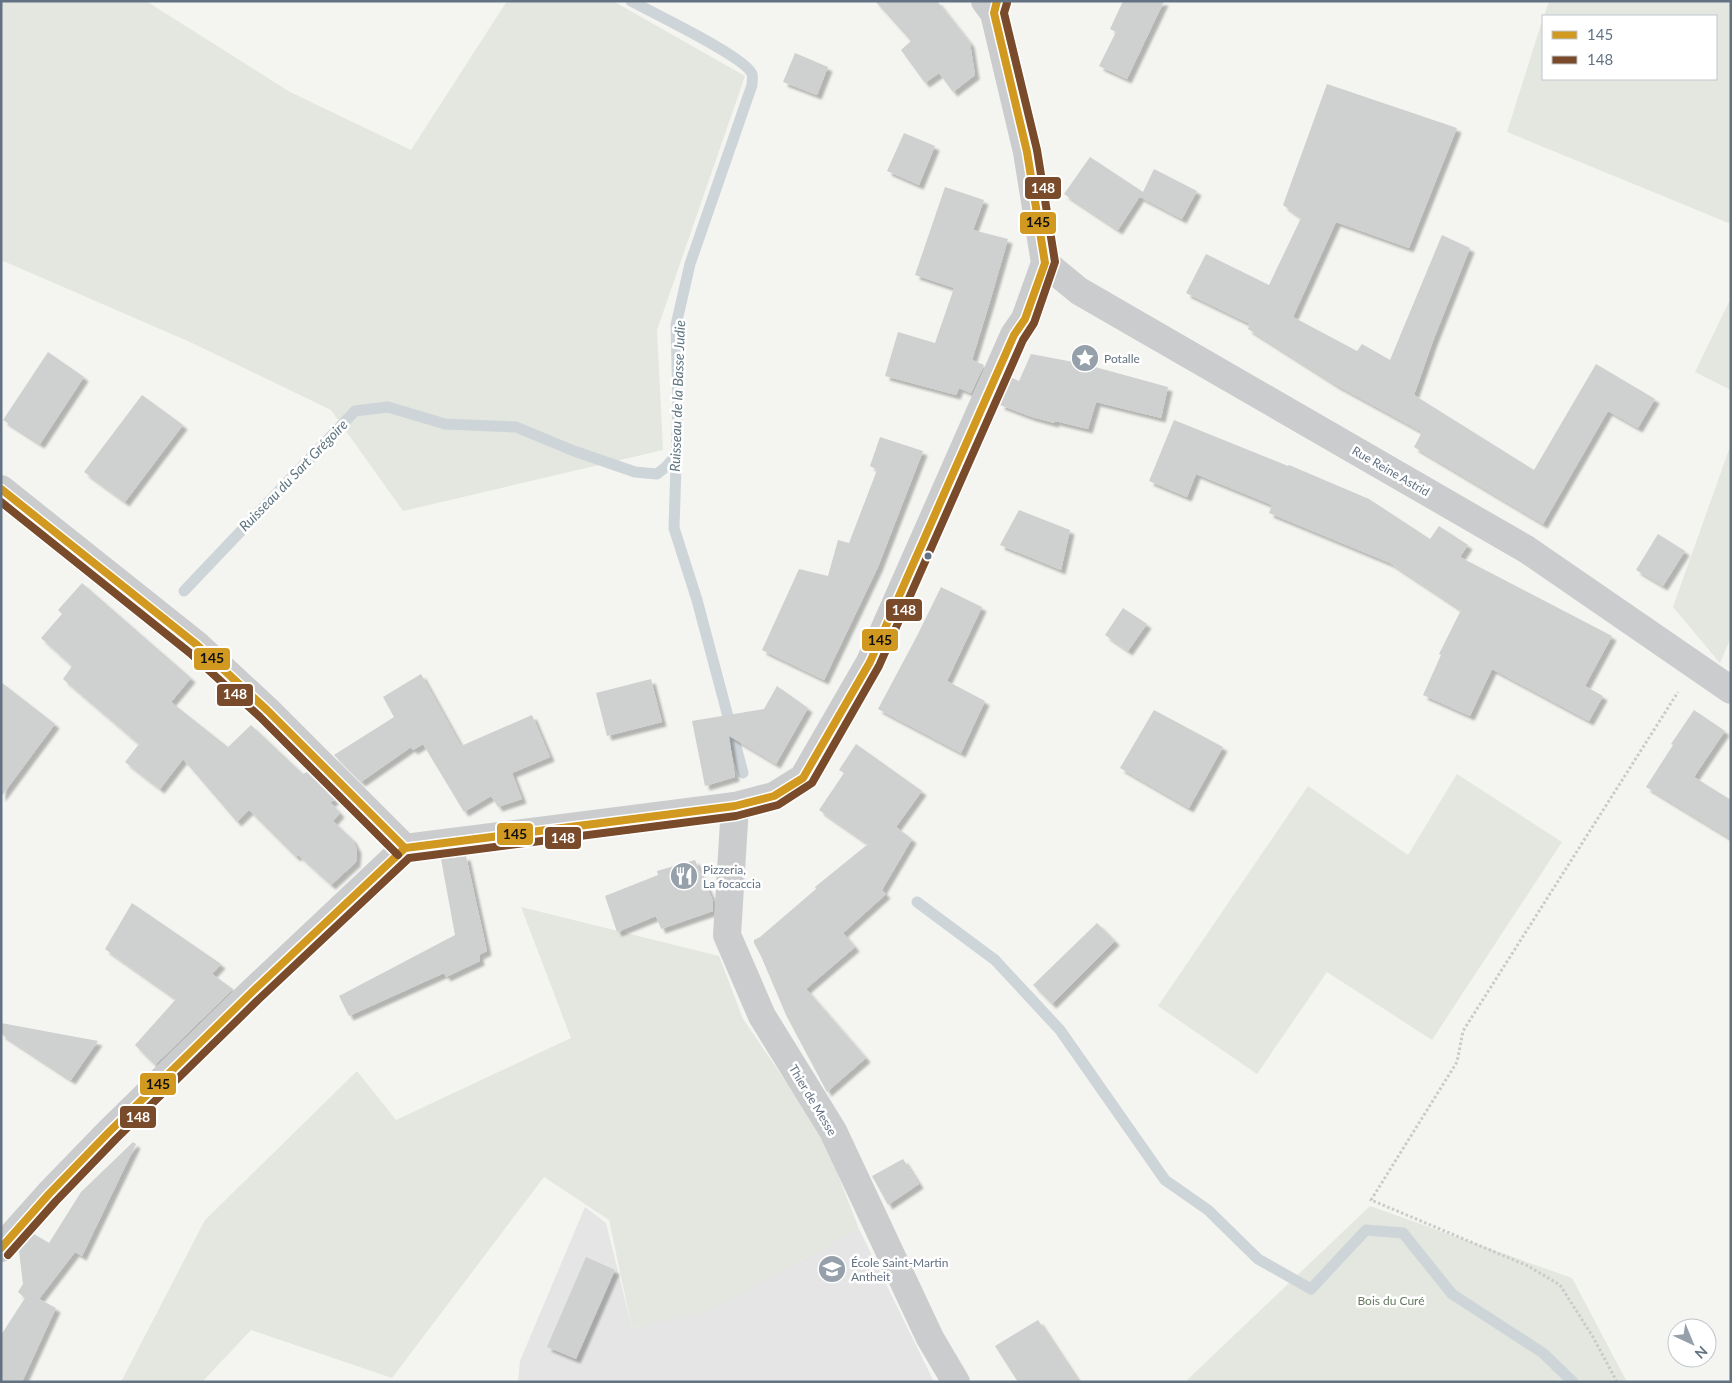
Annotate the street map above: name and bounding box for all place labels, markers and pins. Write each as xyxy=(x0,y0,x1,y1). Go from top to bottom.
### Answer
place icon: Potalle xyxy=(1070,343,1100,373)
place label: Potalle xyxy=(1104,351,1140,366)
unlabelled marker xyxy=(923,551,933,561)
restaurant icon: Pizzeria, La focaccia xyxy=(669,861,699,891)
place label: Pizzeria, La focaccia xyxy=(703,862,761,891)
school or university icon: École Saint-Martin Antheit xyxy=(817,1254,847,1284)
place label: École Saint-Martin Antheit xyxy=(851,1255,948,1284)

